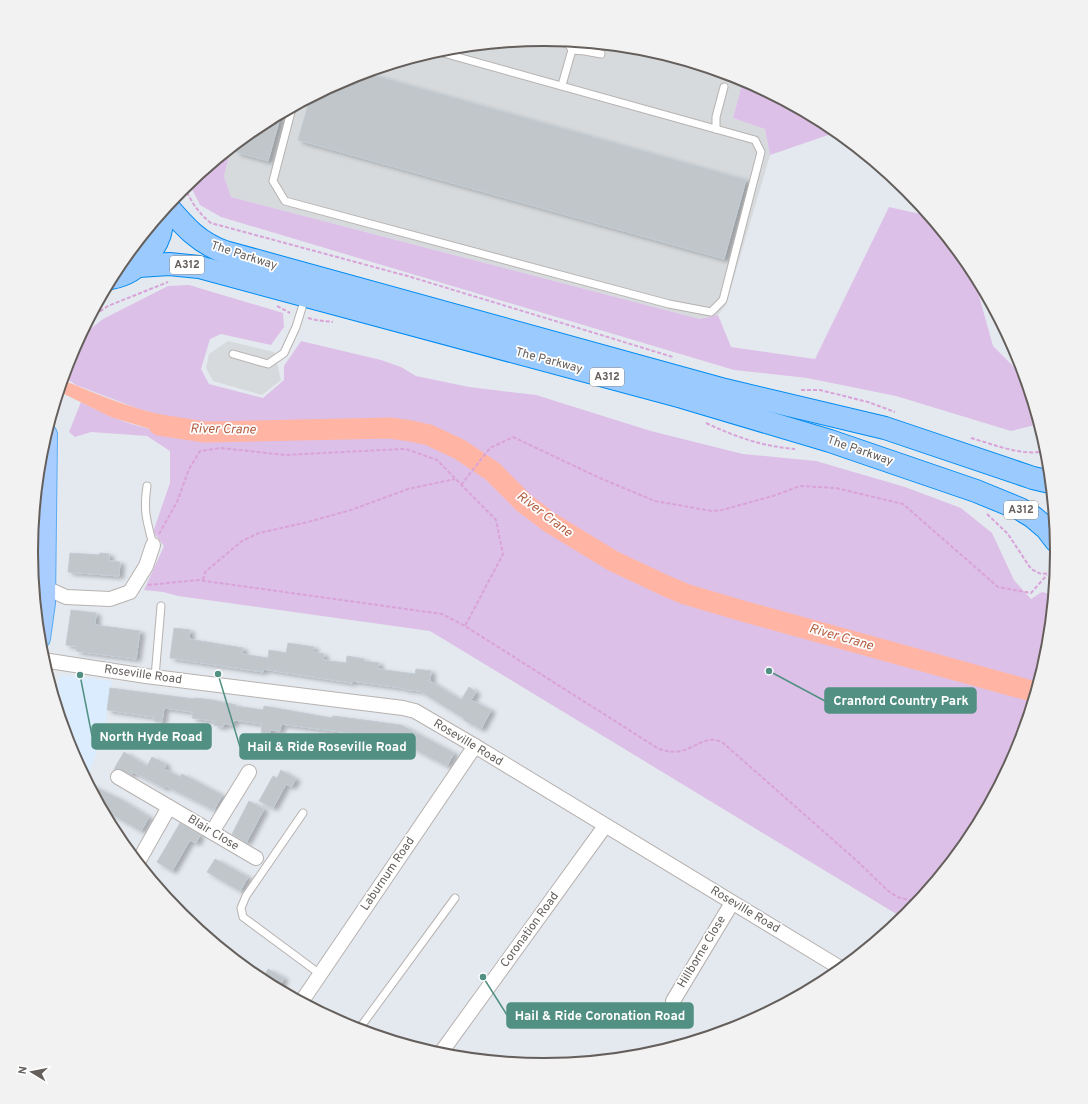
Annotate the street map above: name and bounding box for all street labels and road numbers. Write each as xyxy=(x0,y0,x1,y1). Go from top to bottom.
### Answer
street label: The Parkway xyxy=(209,238,279,274)
road number: A312 xyxy=(170,256,204,274)
street label: The Parkway xyxy=(514,344,584,378)
road number: A312 xyxy=(590,368,624,386)
street label: The Parkway xyxy=(825,432,895,470)
road number: A312 xyxy=(1004,501,1038,519)
street label: Roseville Road xyxy=(103,662,183,688)
street label: Roseville Road xyxy=(430,716,506,770)
street label: Blair Close xyxy=(184,811,242,855)
street label: Laburnum Road xyxy=(357,834,419,914)
street label: Roseville Road xyxy=(707,883,783,937)
street label: Coronation Road xyxy=(497,889,563,971)
street label: Hillborne Close xyxy=(674,913,730,991)

